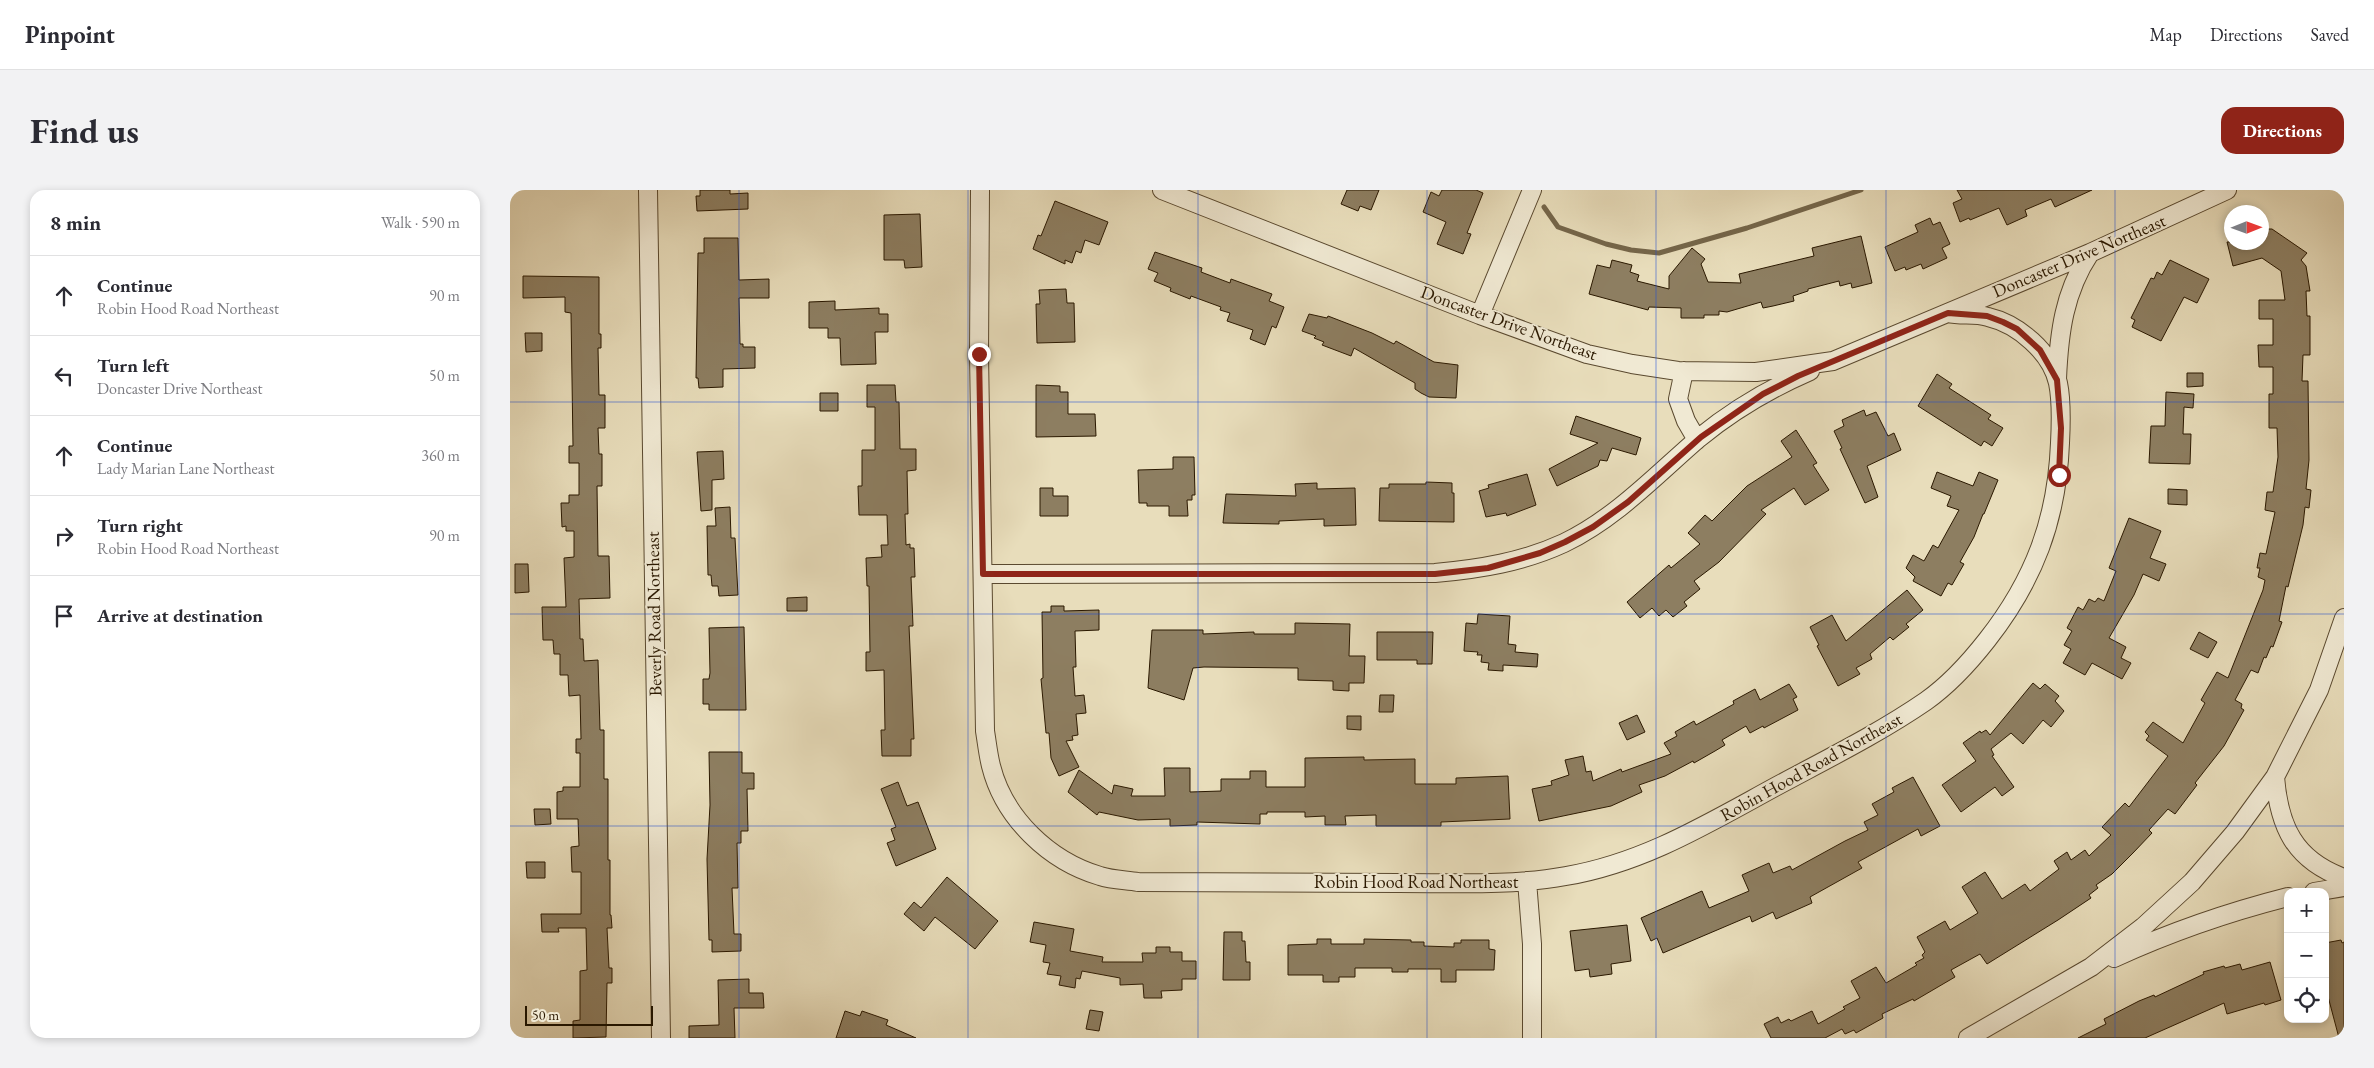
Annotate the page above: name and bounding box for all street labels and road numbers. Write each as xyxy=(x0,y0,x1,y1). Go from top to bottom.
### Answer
street label: Doncaster Drive Northeast xyxy=(1989,208,2169,302)
street label: Doncaster Drive Northeast xyxy=(1418,280,1601,365)
street label: Beverly Road Northeast xyxy=(641,531,666,697)
street label: Robin Hood Road Northeast xyxy=(1716,707,1906,826)
street label: Robin Hood Road Northeast xyxy=(1314,870,1519,893)

